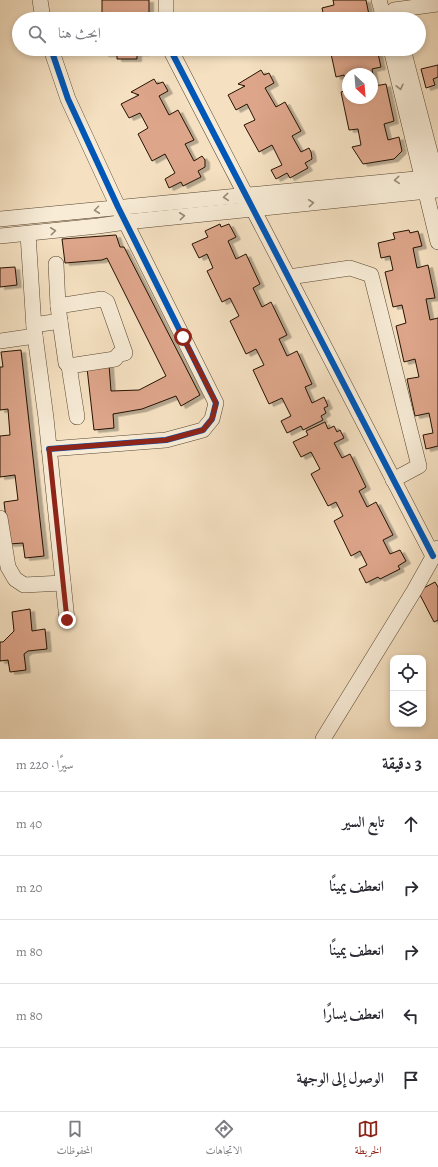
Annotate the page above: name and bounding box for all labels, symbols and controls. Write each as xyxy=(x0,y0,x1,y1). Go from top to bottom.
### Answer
search box xyxy=(12,12,426,56)
icon: search xyxy=(26,23,48,45)
text: ابحث هنا xyxy=(58,23,101,43)
north arrow xyxy=(342,68,378,104)
one-way arrow xyxy=(395,83,404,90)
one-way arrow xyxy=(394,176,400,185)
one-way arrow xyxy=(223,192,229,201)
one-way arrow xyxy=(308,198,314,207)
one-way arrow xyxy=(94,205,100,214)
one-way arrow xyxy=(179,212,185,221)
one-way arrow xyxy=(50,227,56,236)
route start xyxy=(174,328,192,346)
route end xyxy=(58,611,76,629)
map controls xyxy=(390,655,426,727)
button: locate xyxy=(390,655,426,691)
button: layers xyxy=(390,691,426,727)
text: 3 دقيقة xyxy=(382,752,422,775)
text: سيرًا · 220 m xyxy=(16,756,74,773)
text: تابع السير xyxy=(342,812,384,832)
icon: ahead xyxy=(400,813,422,835)
text: 40 m xyxy=(16,815,42,832)
text: انعطف يمينًا xyxy=(329,876,384,896)
icon: right xyxy=(400,877,422,899)
text: 20 m xyxy=(16,879,43,896)
text: انعطف يمينًا xyxy=(329,940,384,960)
icon: right xyxy=(400,941,422,963)
text: 80 m xyxy=(16,943,43,960)
text: انعطف يسارًا xyxy=(323,1004,384,1024)
icon: left xyxy=(400,1005,422,1027)
text: 80 m xyxy=(16,1007,43,1024)
text: الوصول إلى الوجهة xyxy=(297,1068,384,1088)
icon: arrive xyxy=(400,1069,422,1091)
tab: المحفوظات xyxy=(56,1118,93,1161)
tab: الاتجاهات xyxy=(205,1118,242,1161)
tab: الخريطة xyxy=(355,1118,382,1161)

